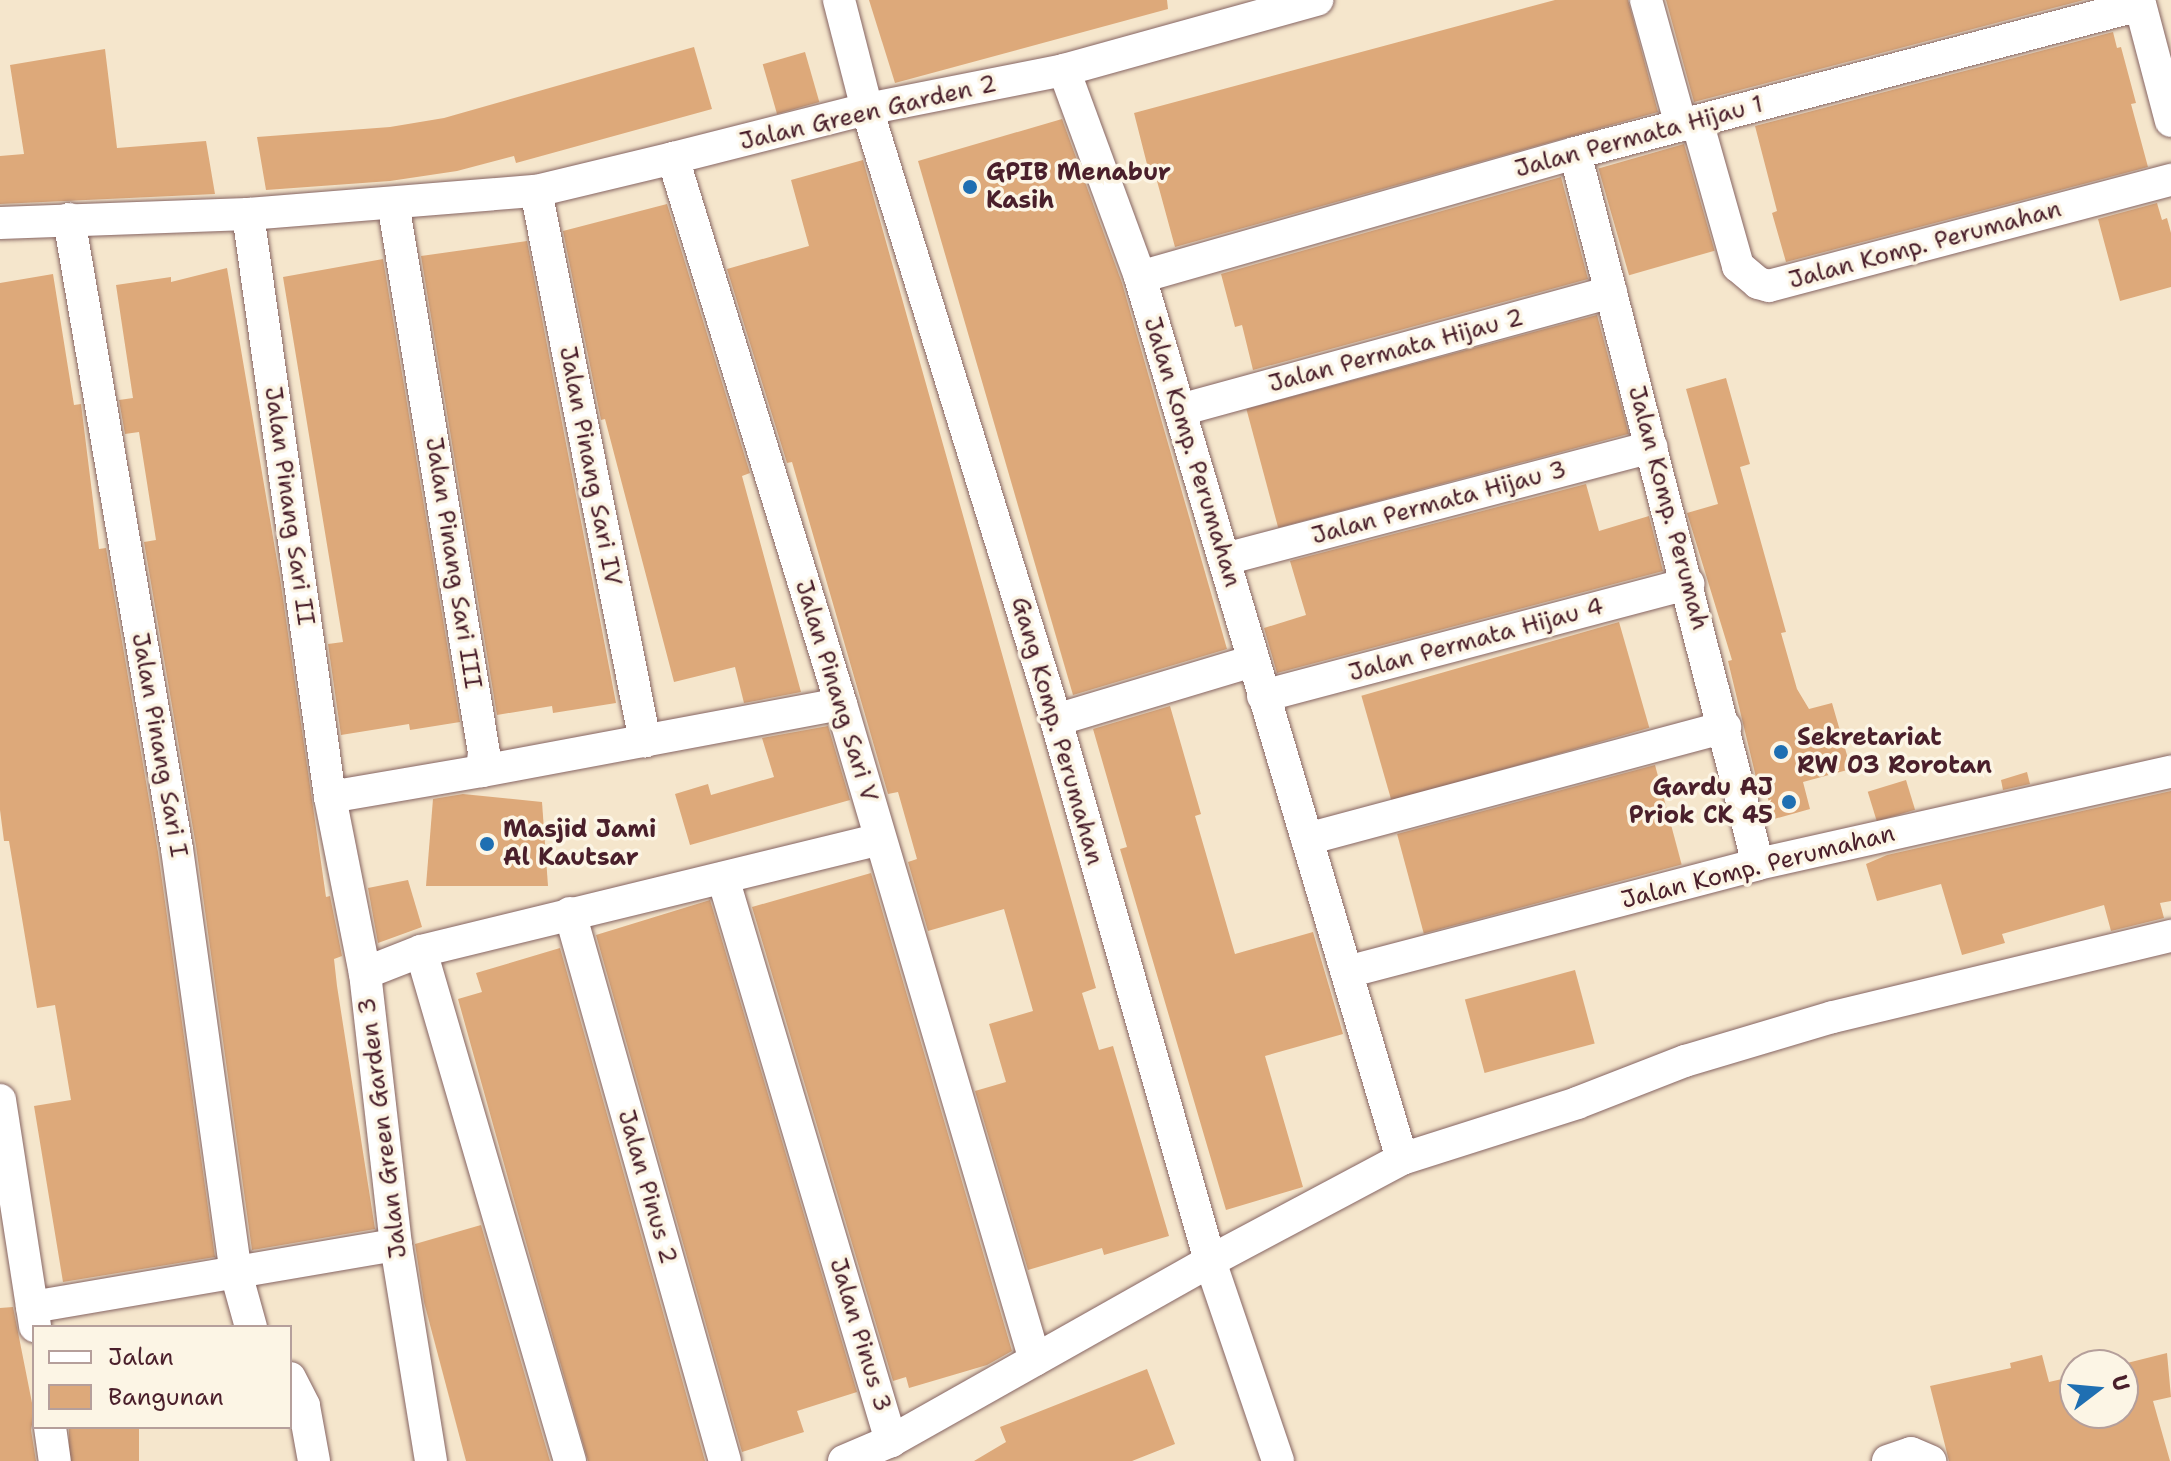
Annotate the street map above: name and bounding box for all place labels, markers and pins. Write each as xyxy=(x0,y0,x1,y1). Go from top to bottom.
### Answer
place label: GPIB Menabur Kasih xyxy=(986,159,1171,215)
marker: GPIB Menabur Kasih xyxy=(961,178,979,196)
place label: Sekretariat RW 03 Rorotan xyxy=(1797,724,1992,780)
marker: Sekretariat RW 03 Rorotan xyxy=(1772,743,1790,761)
place label: Gardu AJ Priok CK 45 xyxy=(1629,774,1773,830)
marker: Gardu AJ Priok CK 45 xyxy=(1780,793,1798,811)
place label: Masjid Jami Al Kautsar xyxy=(503,816,656,872)
marker: Masjid Jami Al Kautsar xyxy=(478,835,496,853)

